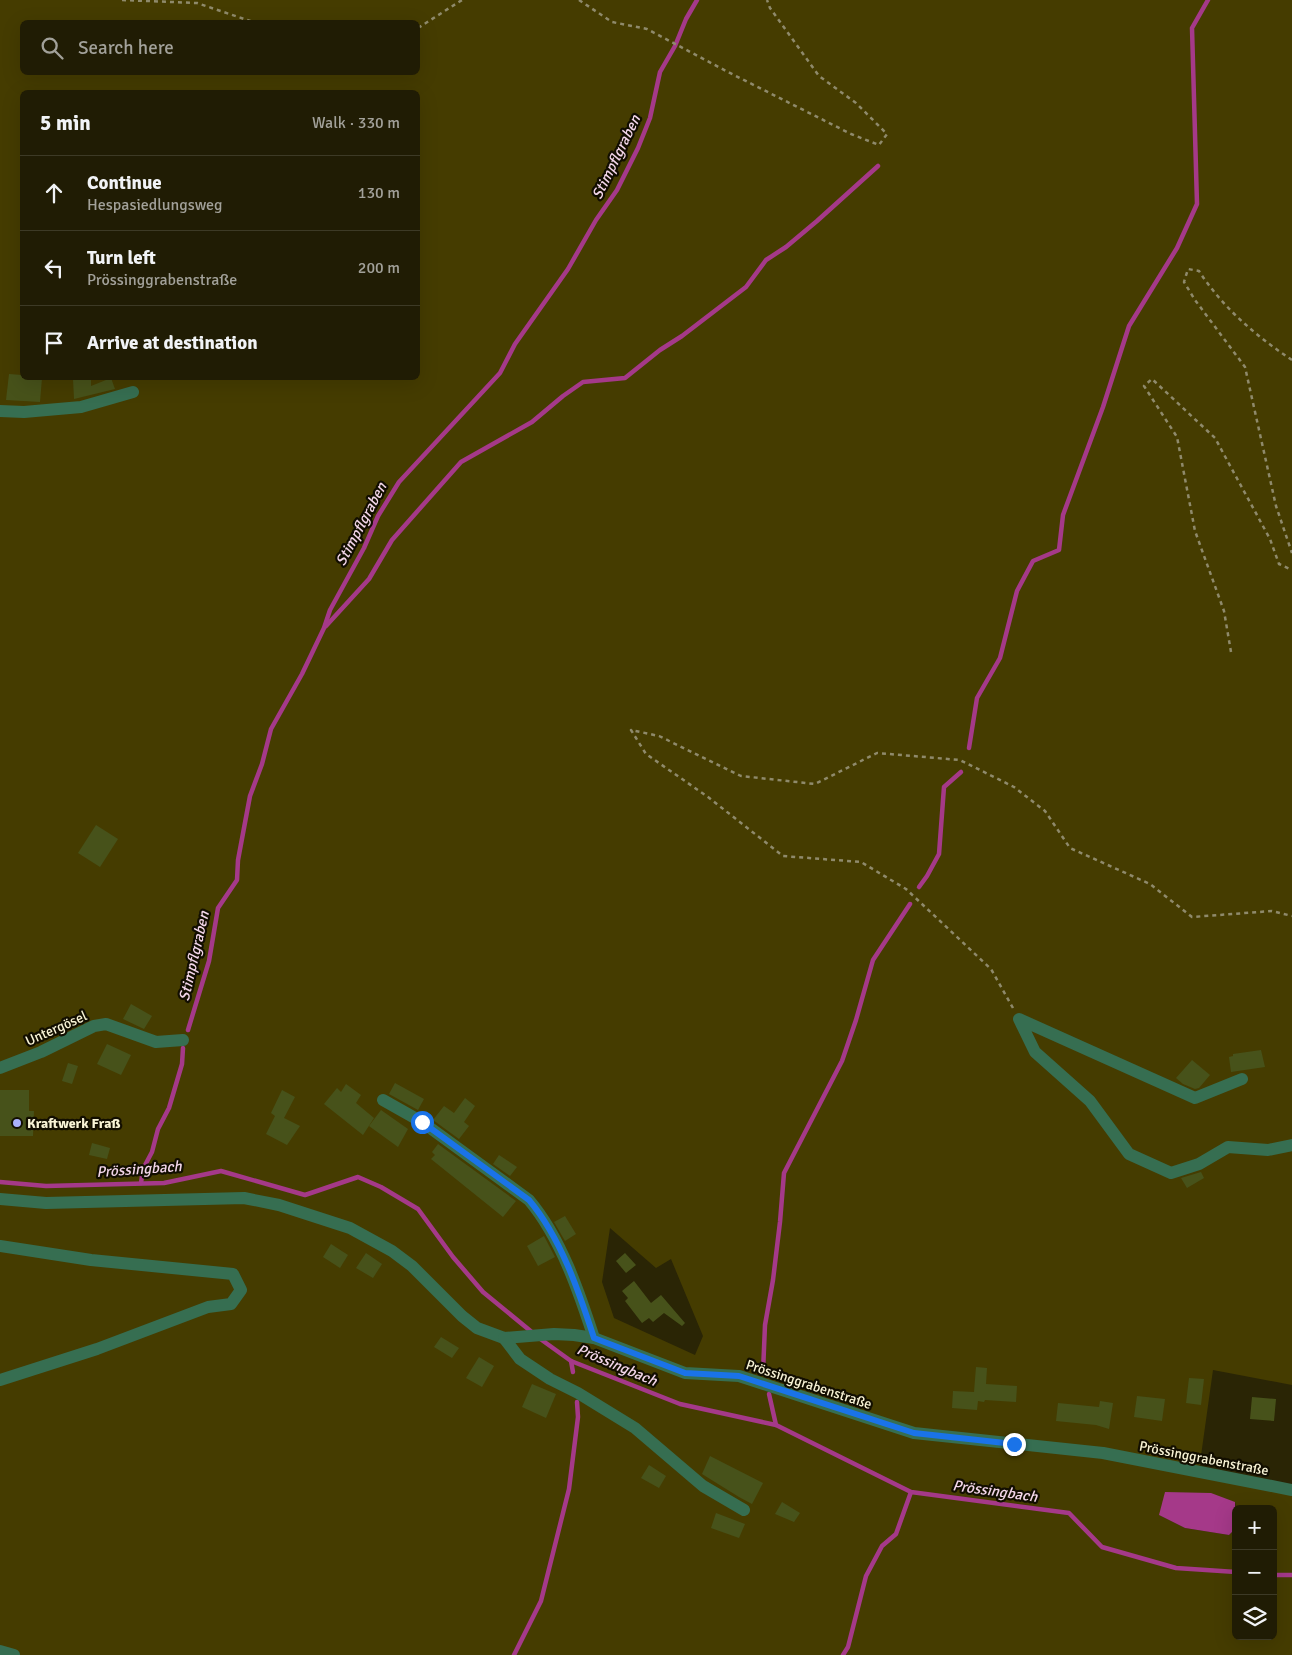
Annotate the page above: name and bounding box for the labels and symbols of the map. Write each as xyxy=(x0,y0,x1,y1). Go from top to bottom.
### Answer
water label: Stimpflgraben xyxy=(588,111,644,202)
water label: Stimpflgraben xyxy=(332,479,391,569)
water label: Stimpflgraben xyxy=(175,909,213,1003)
street label: Untergösel xyxy=(23,1007,90,1050)
route start xyxy=(411,1111,434,1134)
place label: Kraftwerk Fraß xyxy=(27,1115,121,1132)
marker: Kraftwerk Fraß xyxy=(11,1117,23,1129)
water label: Prössingbach xyxy=(96,1157,183,1181)
water label: Prössingbach xyxy=(574,1340,661,1390)
street label: Prössinggrabenstraße xyxy=(744,1356,874,1413)
route end xyxy=(1003,1433,1026,1456)
street label: Prössinggrabenstraße xyxy=(1138,1438,1270,1479)
water label: Prössingbach xyxy=(951,1476,1039,1506)

